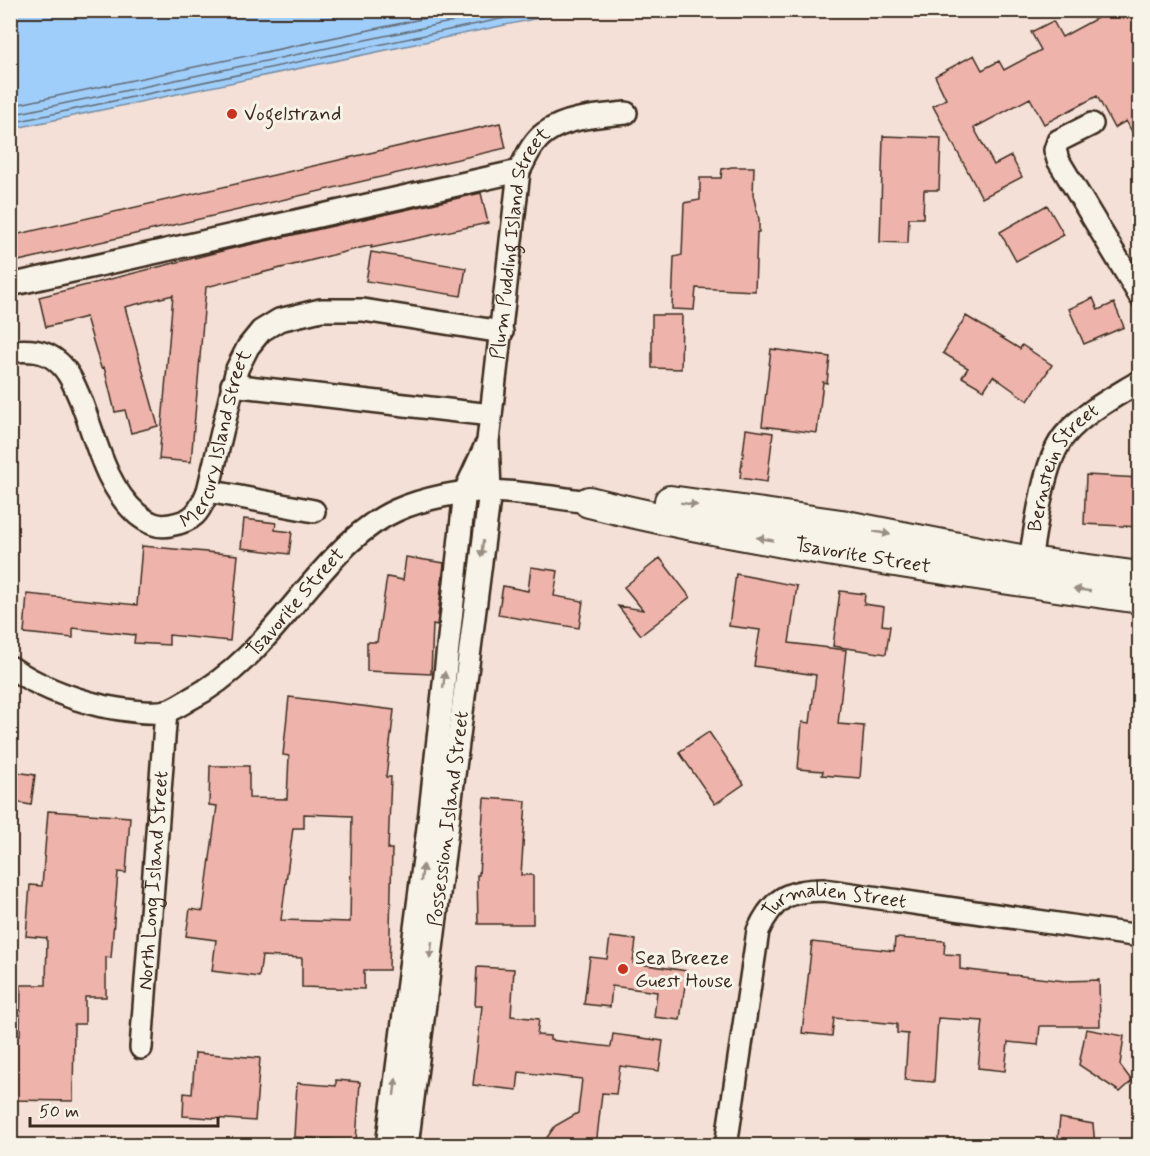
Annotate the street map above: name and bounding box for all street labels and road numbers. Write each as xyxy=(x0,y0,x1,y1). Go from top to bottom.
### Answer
street label: Plum Pudding Island Street xyxy=(484,120,556,361)
street label: Mercury Island Street xyxy=(175,345,258,535)
street label: Bernstein Street xyxy=(1021,397,1104,534)
street label: Tsavorite Street xyxy=(793,531,933,580)
street label: Tsavorite Street xyxy=(240,542,351,663)
street label: Possession Island Street xyxy=(421,709,476,928)
street label: North Long Island Street xyxy=(132,770,175,991)
street label: Turmalien Street xyxy=(756,876,908,923)

